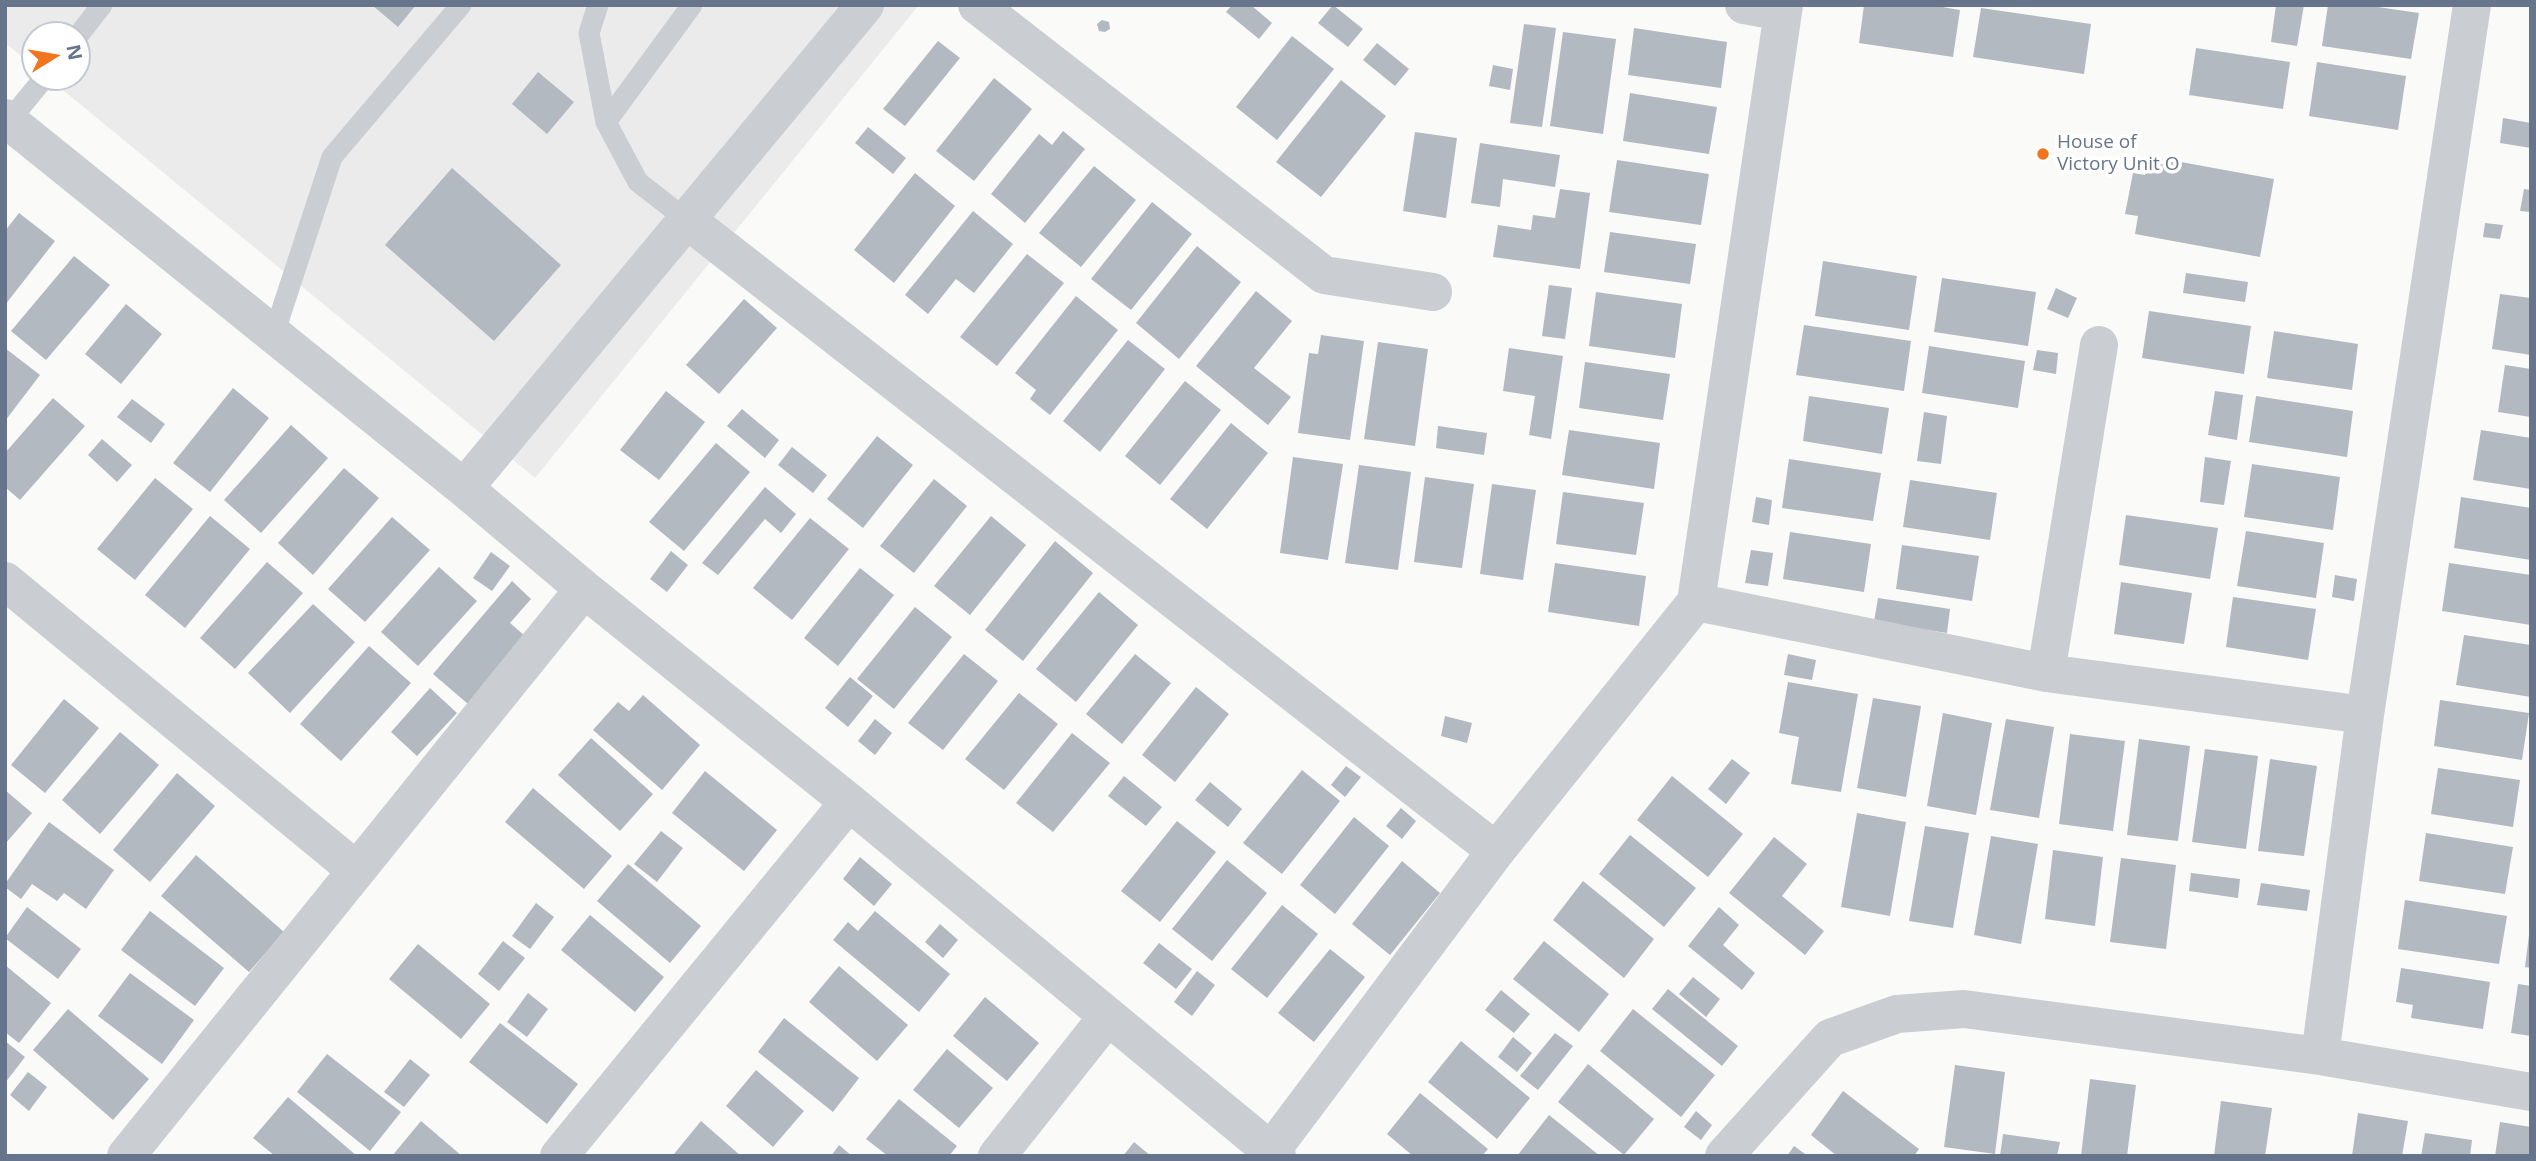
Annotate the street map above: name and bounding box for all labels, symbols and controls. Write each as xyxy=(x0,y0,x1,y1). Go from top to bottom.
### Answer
north arrow xyxy=(21,21,91,91)
text: N xyxy=(60,42,89,62)
place label: House of Victory Unit O xyxy=(2057,132,2179,176)
marker: House of Victory Unit O xyxy=(2035,146,2051,162)

